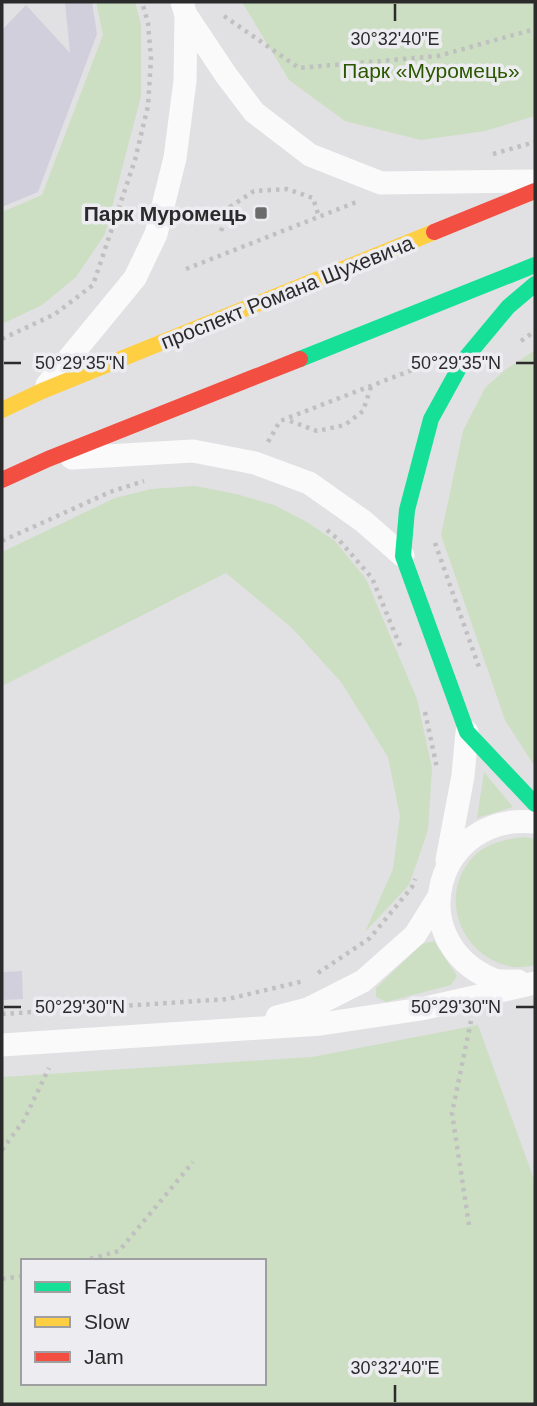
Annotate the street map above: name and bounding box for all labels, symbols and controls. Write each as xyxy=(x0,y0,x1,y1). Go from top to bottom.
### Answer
text: 30°32'40"E xyxy=(350,29,440,49)
park label: Парк «Муромець» xyxy=(342,59,520,82)
place label: Парк Муромець xyxy=(84,202,247,225)
marker: Парк Муромець xyxy=(253,205,269,221)
street label: проспект Романа Шухевича xyxy=(157,231,417,353)
text: 50°29'35"N xyxy=(35,353,125,373)
text: 50°29'35"N xyxy=(411,353,501,373)
text: 50°29'30"N xyxy=(35,997,125,1017)
text: 50°29'30"N xyxy=(411,997,501,1017)
legend xyxy=(21,1259,266,1385)
text: Fast xyxy=(84,1275,125,1298)
text: Slow xyxy=(84,1310,130,1333)
text: Jam xyxy=(84,1345,124,1368)
text: 30°32'40"E xyxy=(350,1358,440,1378)

